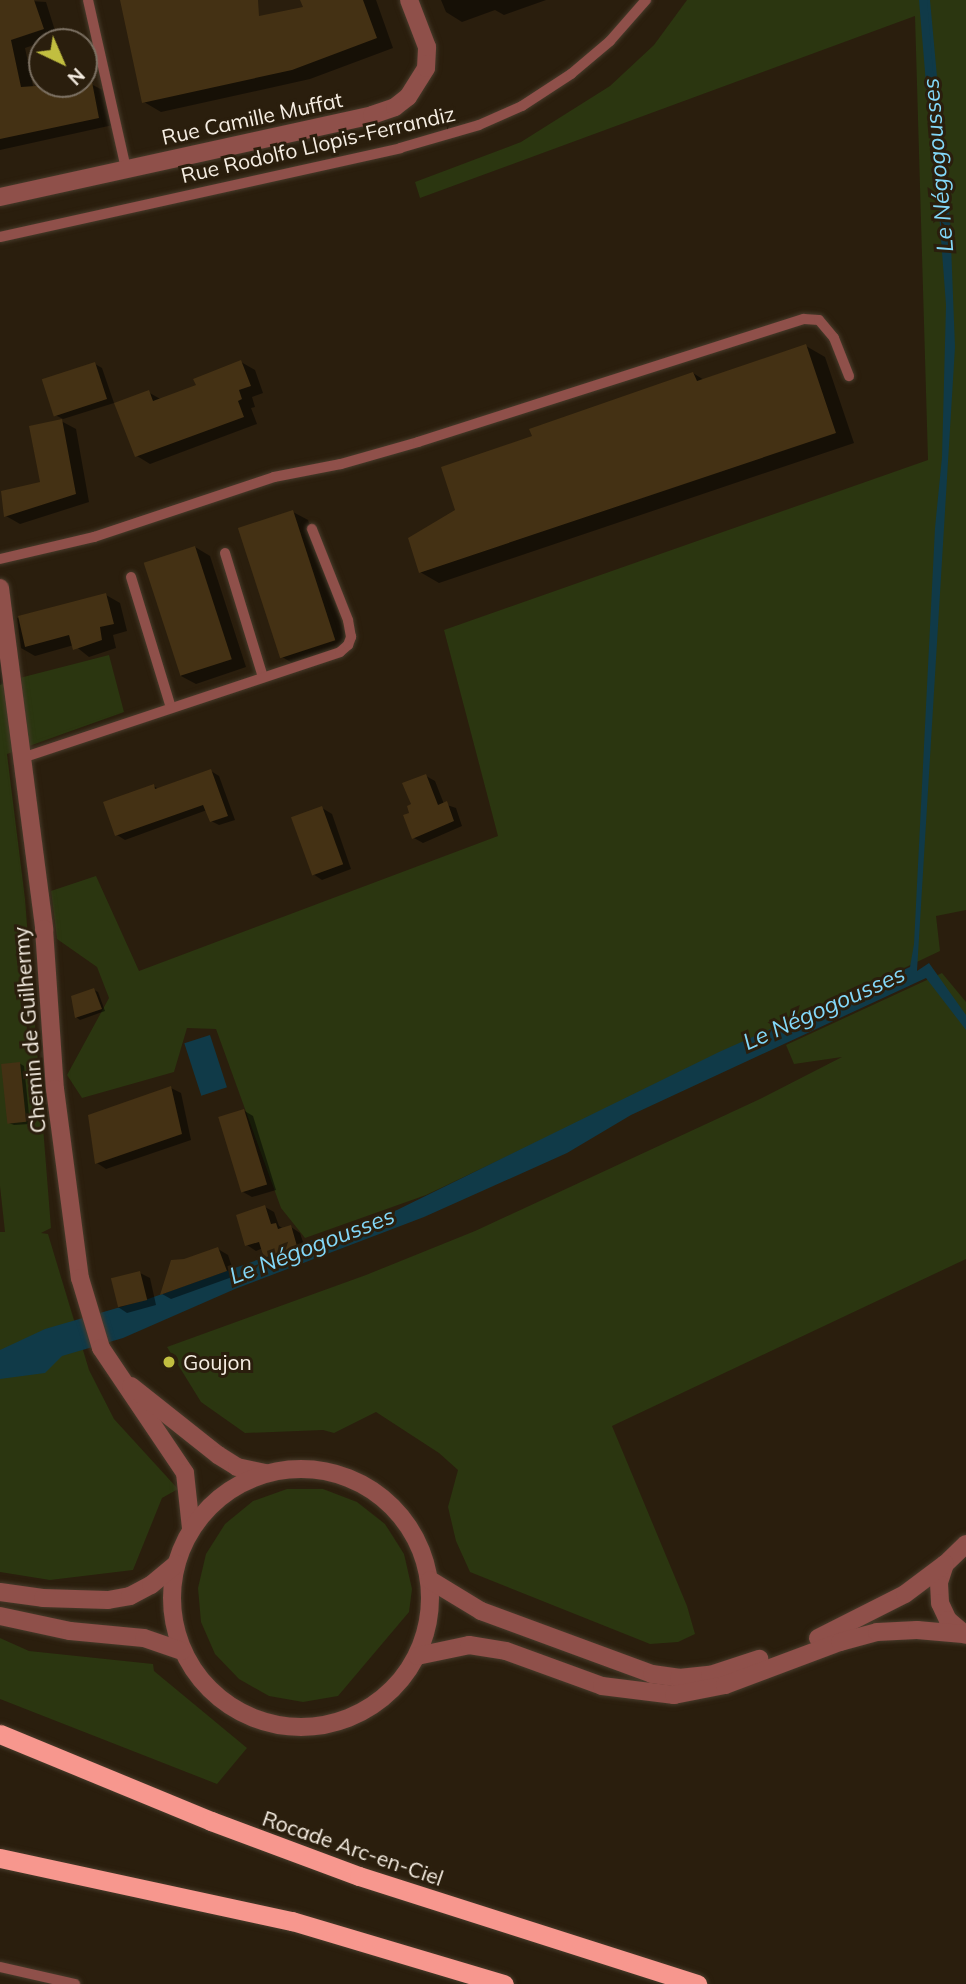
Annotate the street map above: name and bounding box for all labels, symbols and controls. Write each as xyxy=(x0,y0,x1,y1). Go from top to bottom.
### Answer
north arrow xyxy=(28,28,98,98)
text: N xyxy=(63,63,90,90)
water label: Le Négogousses xyxy=(917,77,959,253)
street label: Rue Camille Muffat xyxy=(159,87,345,149)
street label: Rue Rodolfo Llopis-Ferrandiz xyxy=(179,100,457,188)
street label: Chemin de Guilhermy xyxy=(7,926,51,1134)
water label: Le Négogousses xyxy=(739,960,909,1056)
water label: Le Négogousses xyxy=(226,1202,398,1290)
place label: Goujon xyxy=(183,1349,252,1375)
marker: Goujon xyxy=(161,1354,177,1370)
street label: Rocade Arc-en-Ciel xyxy=(259,1805,447,1891)

